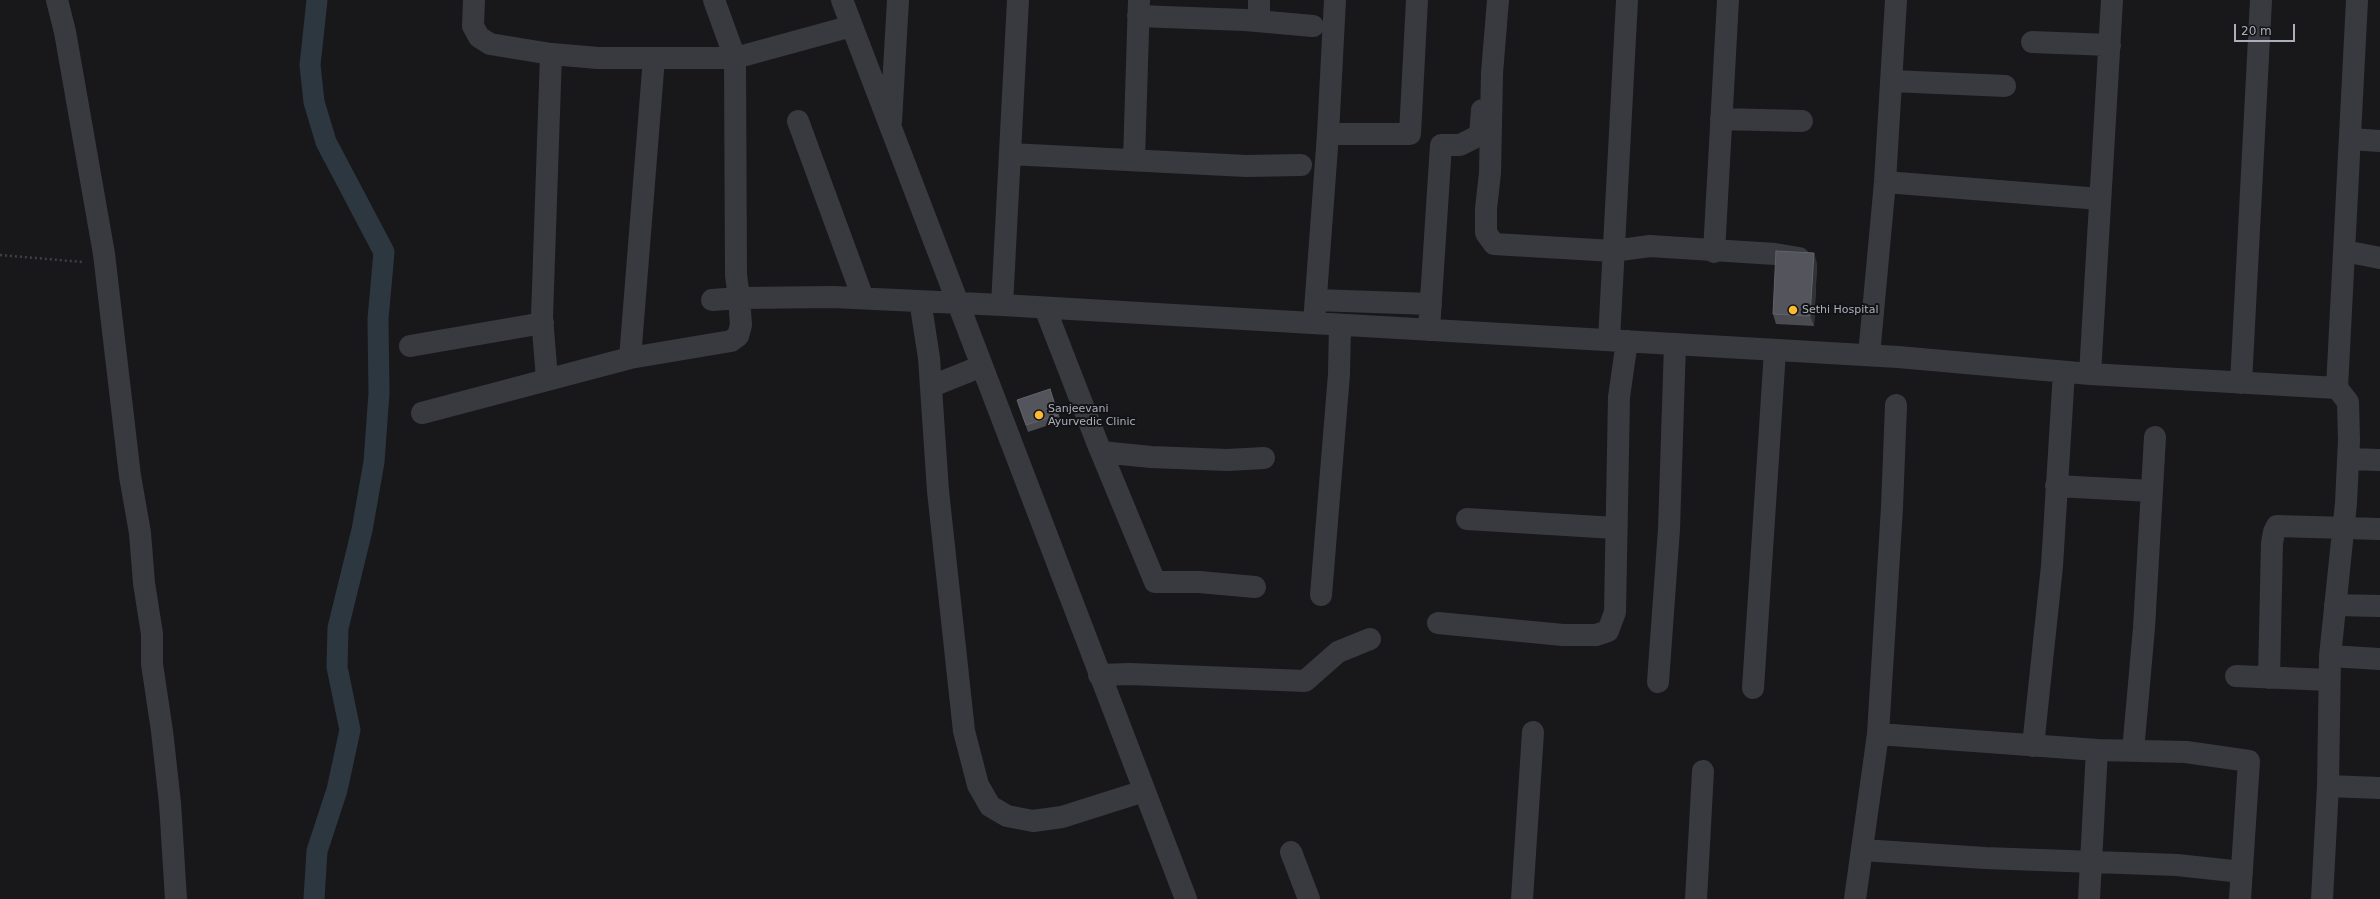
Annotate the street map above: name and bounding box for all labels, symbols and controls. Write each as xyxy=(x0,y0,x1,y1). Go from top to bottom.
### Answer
scale bar xyxy=(2236,16,2297,42)
text: 20 m xyxy=(2241,24,2272,38)
place label: Sethi Hospital xyxy=(1802,303,1878,317)
marker: Sethi Hospital xyxy=(1787,304,1799,316)
place label: Sanjeevani Ayurvedic Clinic xyxy=(1048,402,1136,428)
marker: Sanjeevani Ayurvedic Clinic xyxy=(1033,409,1045,421)

